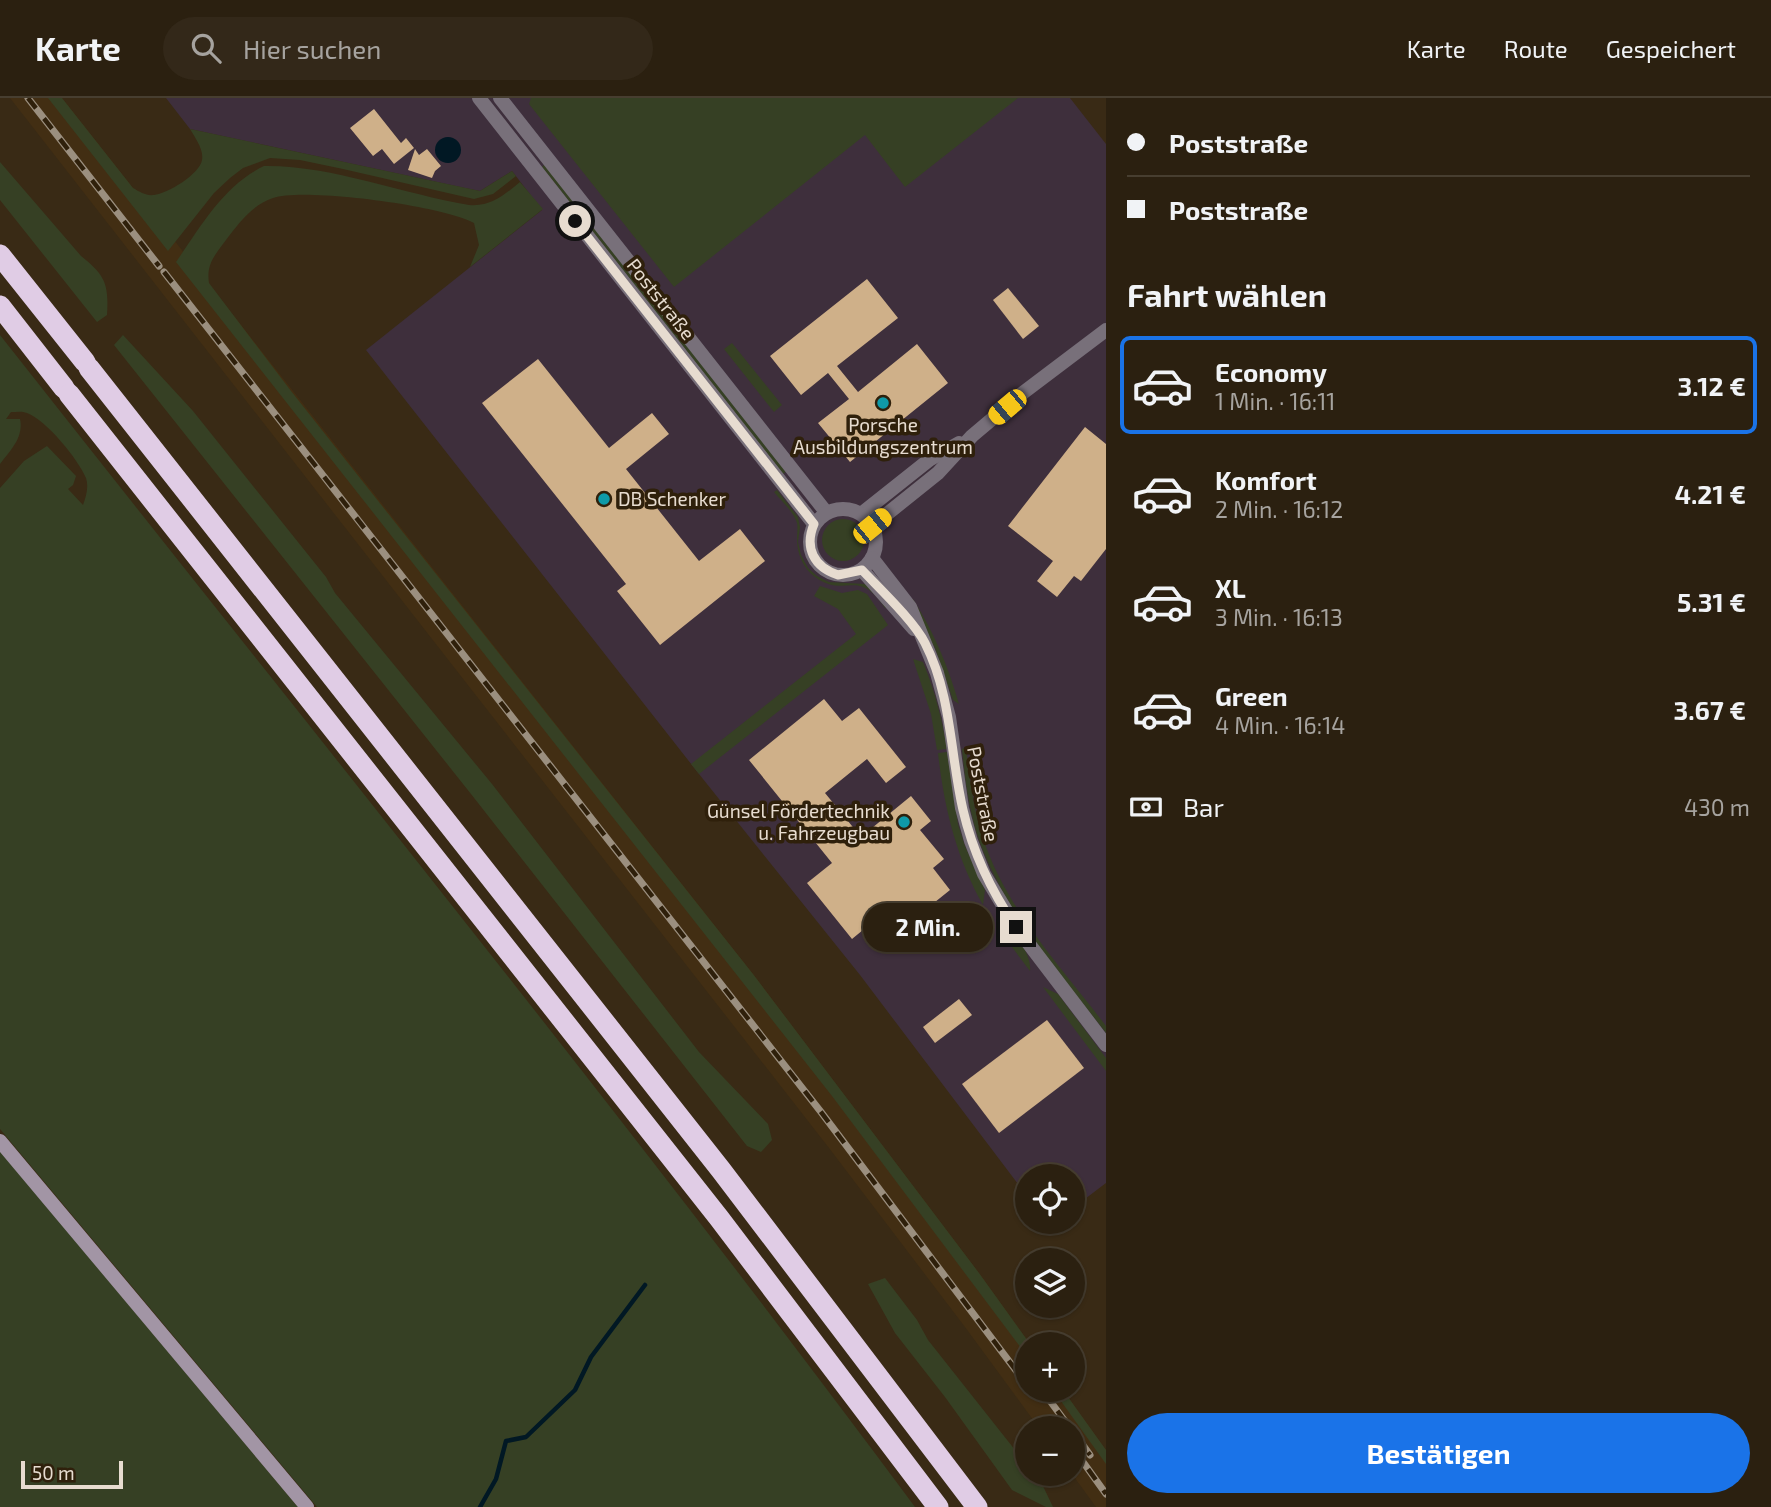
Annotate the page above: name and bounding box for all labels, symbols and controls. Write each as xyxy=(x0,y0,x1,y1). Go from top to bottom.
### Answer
search box xyxy=(163,17,653,80)
text: Karte xyxy=(35,28,121,68)
icon: search xyxy=(187,29,225,67)
text: Hier suchen xyxy=(243,33,381,64)
text: Karte xyxy=(1407,34,1466,63)
text: Route xyxy=(1504,34,1568,63)
text: Gespeichert xyxy=(1606,34,1736,63)
text: Poststraße xyxy=(1169,127,1308,158)
text: Poststraße xyxy=(1169,194,1308,225)
route start xyxy=(559,205,591,237)
street label: Poststraße xyxy=(623,253,700,344)
text: Fahrt wählen xyxy=(1127,275,1327,313)
icon: car xyxy=(1131,354,1194,417)
text: Economy xyxy=(1215,356,1327,387)
text: 3.12 € xyxy=(1677,370,1746,401)
car xyxy=(985,385,1030,429)
text: 1 Min. · 16:11 xyxy=(1215,387,1336,415)
marker: Porsche Ausbildungszentrum xyxy=(875,395,891,411)
place label: Porsche Ausbildungszentrum xyxy=(793,413,973,458)
icon: car xyxy=(1131,462,1194,525)
text: Komfort xyxy=(1215,464,1317,495)
text: 4.21 € xyxy=(1674,478,1746,509)
place label: DB Schenker xyxy=(618,487,726,510)
marker: DB Schenker xyxy=(596,491,612,507)
text: 2 Min. · 16:12 xyxy=(1215,495,1343,523)
car xyxy=(850,505,895,547)
icon: car xyxy=(1131,570,1194,633)
text: XL xyxy=(1215,572,1246,603)
text: 5.31 € xyxy=(1677,586,1746,617)
text: 3 Min. · 16:13 xyxy=(1215,603,1343,631)
icon: car xyxy=(1131,678,1194,741)
text: Green xyxy=(1215,680,1288,711)
text: 3.67 € xyxy=(1674,694,1746,725)
text: 4 Min. · 16:14 xyxy=(1215,711,1346,739)
street label: Poststraße xyxy=(963,744,1004,844)
icon: cash xyxy=(1127,788,1165,826)
text: Bar xyxy=(1183,791,1224,822)
text: 430 m xyxy=(1684,793,1750,821)
place label: Günsel Fördertechnik u. Fahrzeugbau xyxy=(707,799,890,844)
marker: Günsel Fördertechnik u. Fahrzeugbau xyxy=(896,814,912,830)
callout: 2 Min. xyxy=(862,902,992,952)
route end xyxy=(1000,911,1032,943)
text: 2 Min. xyxy=(895,913,961,941)
map controls xyxy=(1015,1164,1085,1486)
button: locate xyxy=(1015,1164,1085,1234)
button: layers xyxy=(1015,1248,1085,1318)
button: + xyxy=(1015,1332,1085,1402)
button: Bestätigen xyxy=(1127,1413,1750,1493)
button: − xyxy=(1015,1416,1085,1486)
scale bar xyxy=(21,1458,122,1490)
text: 50 m xyxy=(32,1461,75,1484)

